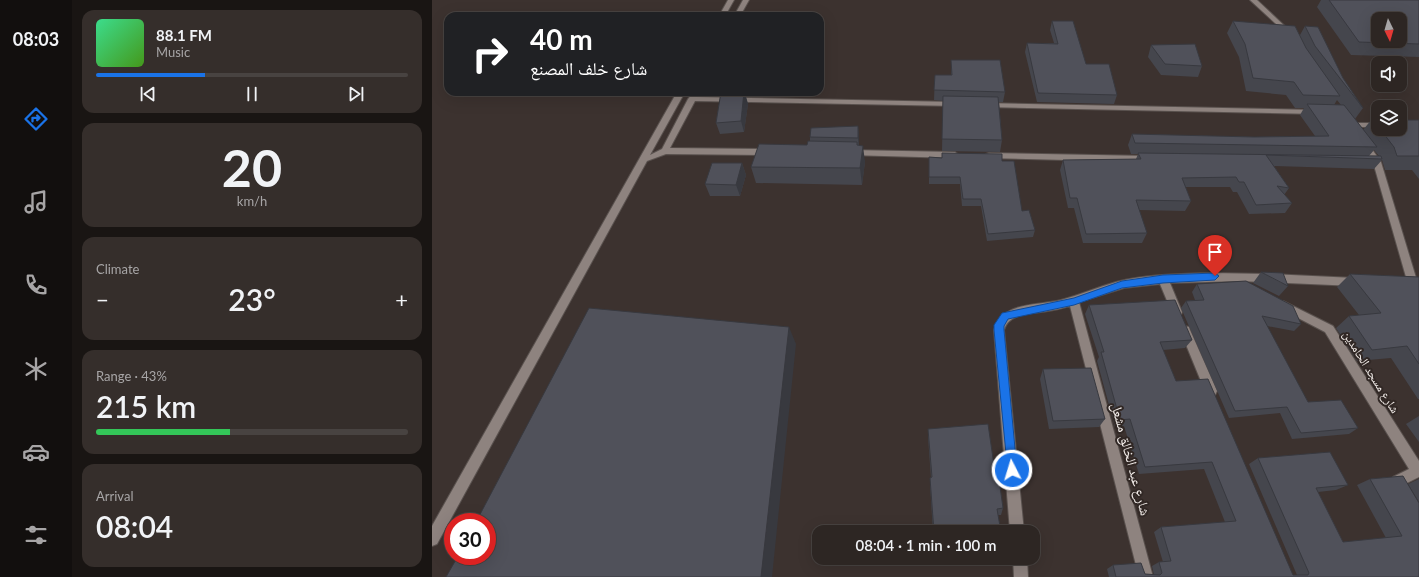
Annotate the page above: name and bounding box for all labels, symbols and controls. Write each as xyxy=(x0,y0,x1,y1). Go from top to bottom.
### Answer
north arrow xyxy=(1371,12,1407,48)
map controls xyxy=(1371,12,1407,136)
text: 40 m xyxy=(530,22,593,56)
text: 88.1 FM xyxy=(156,26,212,44)
text: 08:03 xyxy=(13,28,59,50)
icon: right xyxy=(464,28,516,80)
text: Music xyxy=(156,44,190,60)
button: sound xyxy=(1371,56,1407,92)
text: شارع خلف المصنع xyxy=(530,57,647,79)
icon: previous xyxy=(137,83,159,105)
icon: pause xyxy=(241,83,263,105)
icon: next xyxy=(345,83,367,105)
button: layers xyxy=(1371,100,1407,136)
icon: directions xyxy=(22,105,50,133)
text: 20 xyxy=(222,136,282,198)
icon: music xyxy=(22,188,50,216)
text: km/h xyxy=(237,193,267,209)
pin xyxy=(1198,235,1232,276)
icon: arrive xyxy=(1204,241,1226,263)
text: Climate xyxy=(96,261,139,277)
icon: phone xyxy=(22,271,50,299)
text: 23° xyxy=(228,281,276,317)
text: − xyxy=(96,286,109,313)
text: + xyxy=(395,286,408,313)
street label: شارع مسجد الحامدين xyxy=(1339,328,1403,417)
icon: climate xyxy=(22,355,50,383)
text: Range · 43% xyxy=(96,368,167,384)
text: 215 km xyxy=(96,388,196,424)
street label: شارع عبد الخالق مشعل xyxy=(1106,401,1155,518)
icon: car xyxy=(22,438,50,466)
position arrow xyxy=(991,449,1033,491)
text: Arrival xyxy=(96,488,133,504)
text: 08:04 xyxy=(96,508,173,544)
speed limit sign: 30 xyxy=(444,513,496,565)
icon: filters xyxy=(22,521,50,549)
text: 08:04 · 1 min · 100 m xyxy=(856,536,996,554)

